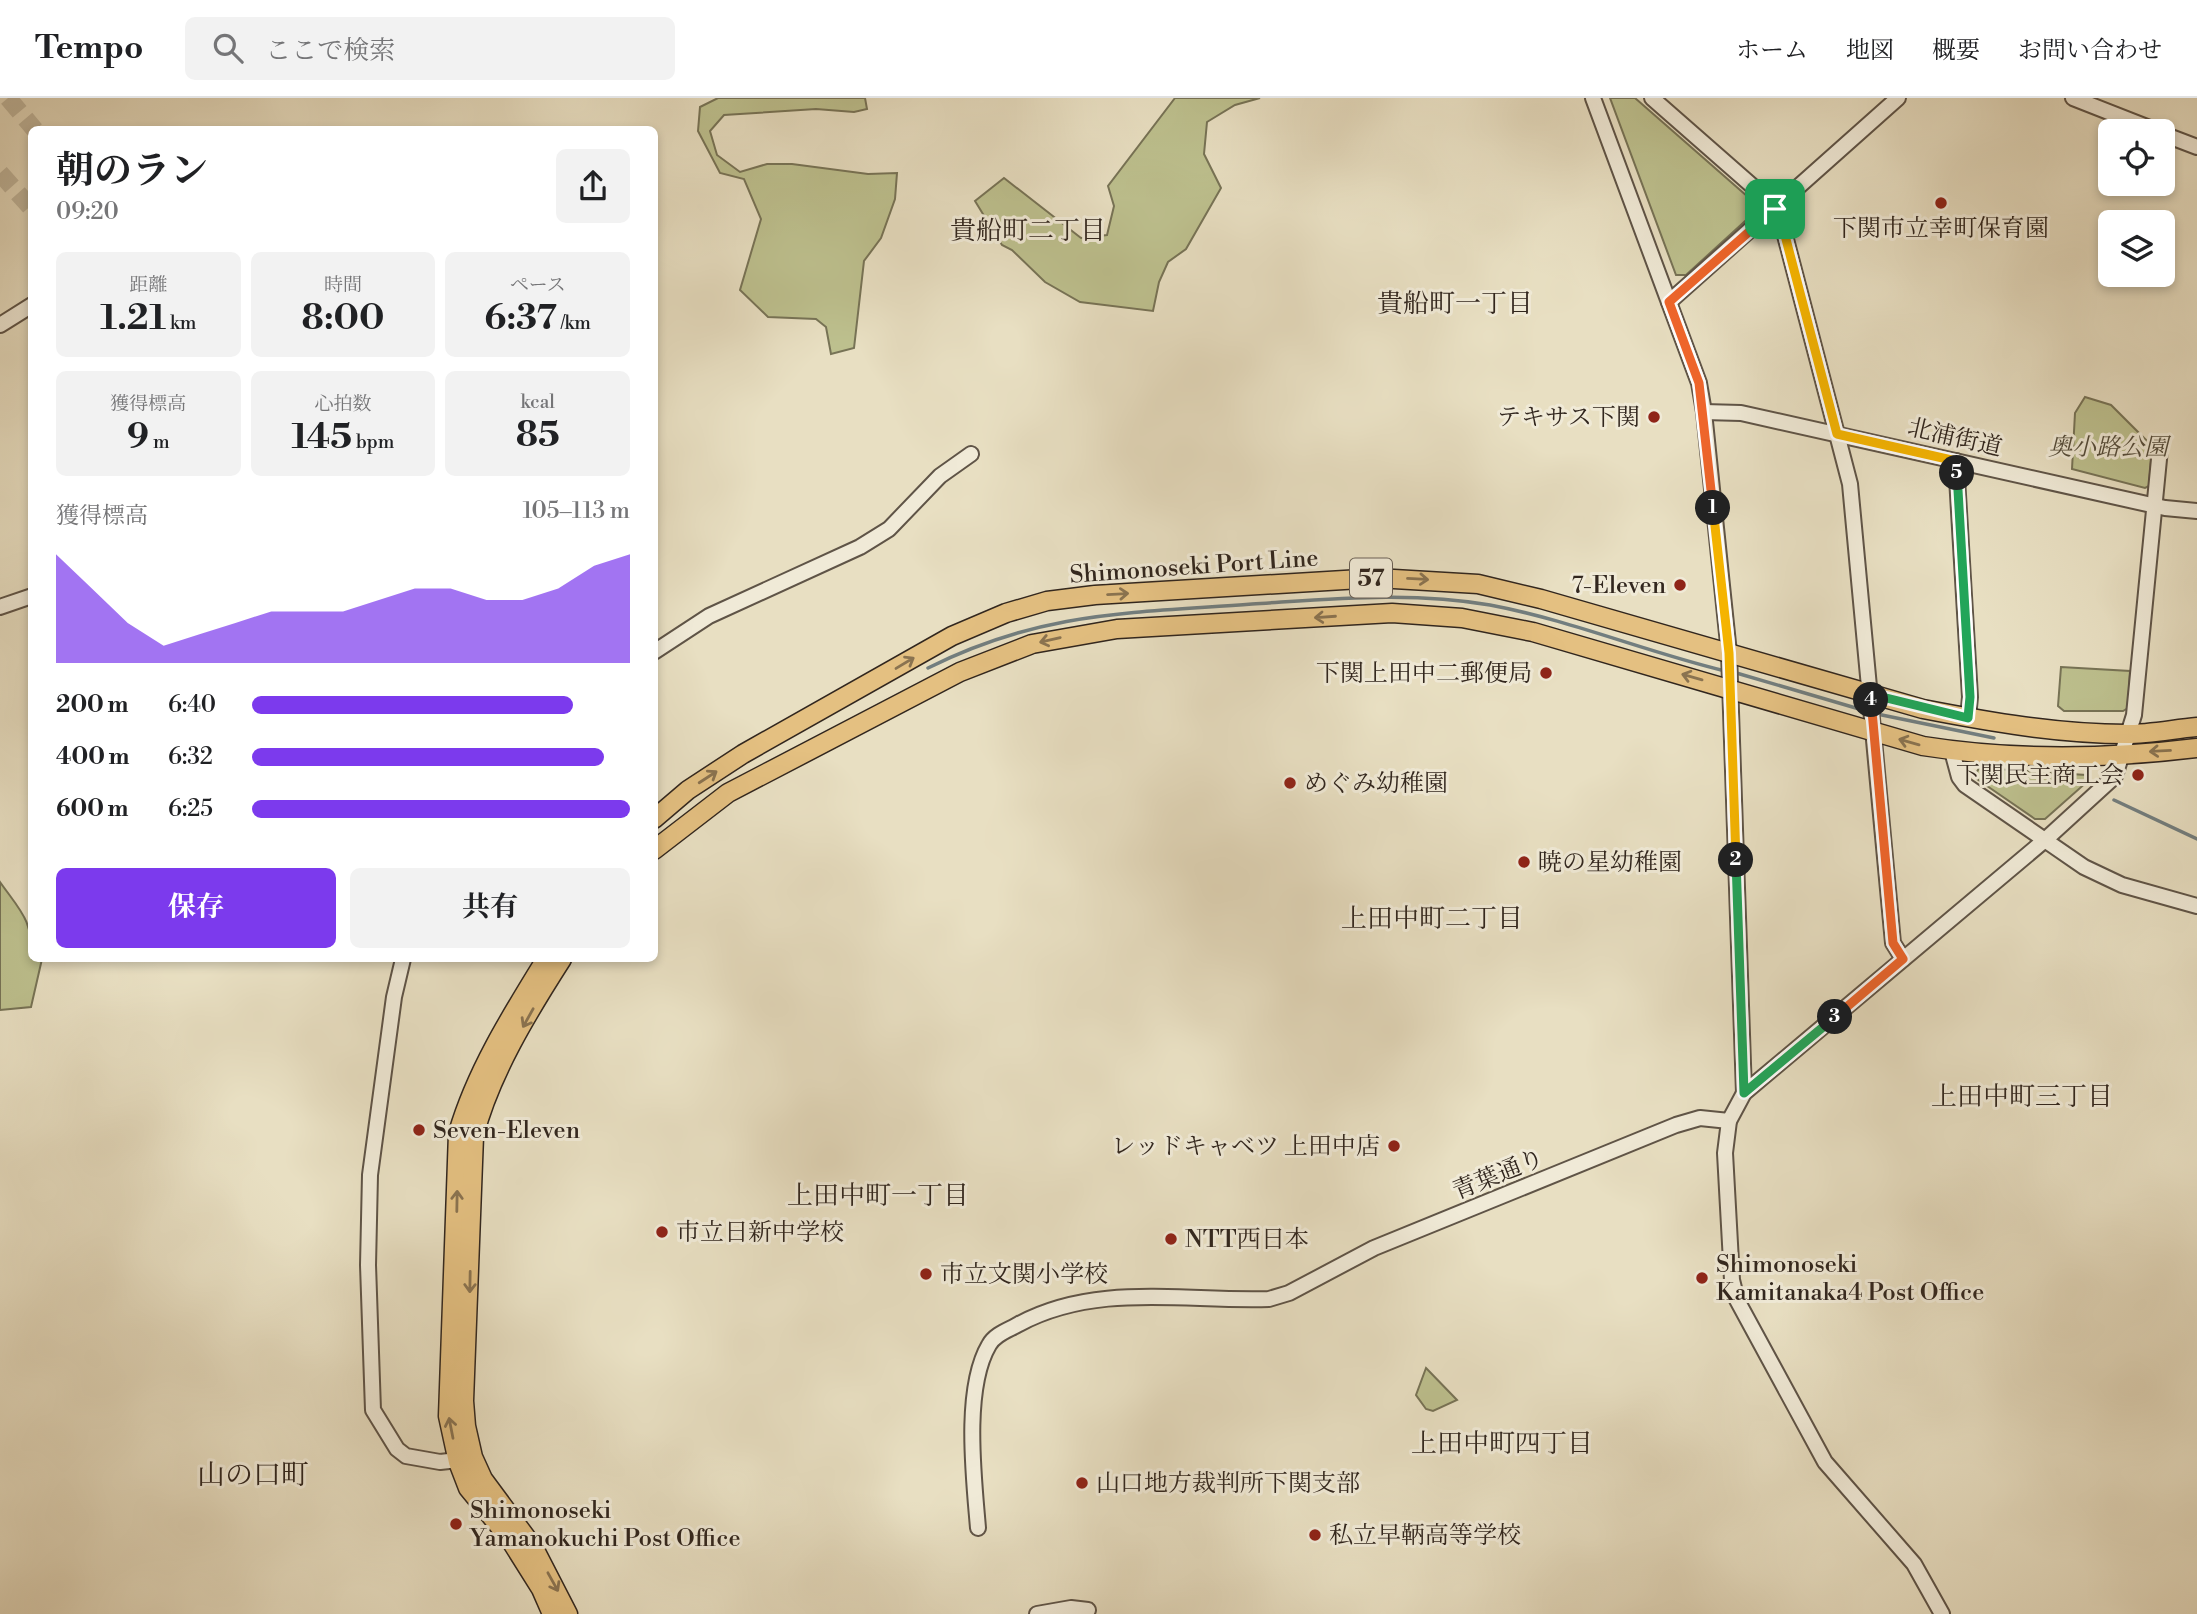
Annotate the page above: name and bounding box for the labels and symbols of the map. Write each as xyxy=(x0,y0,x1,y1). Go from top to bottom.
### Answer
pin xyxy=(1745,179,1805,239)
marker: 下関市立幸町保育園 xyxy=(1933,195,1949,211)
place label: 下関市立幸町保育園 xyxy=(1833,214,2049,244)
district label: 貴船町二丁目 xyxy=(950,215,1106,247)
district label: 貴船町一丁目 xyxy=(1377,288,1533,320)
place label: テキサス下関 xyxy=(1497,403,1640,433)
marker: テキサス下関 xyxy=(1646,409,1662,425)
street label: 北浦街道 xyxy=(1905,413,2005,463)
park label: 奥小路公園 xyxy=(2048,433,2172,463)
pin: 5 xyxy=(1940,456,1974,490)
pin: 1 xyxy=(1696,490,1730,526)
street label: Shimonoseki Port Line xyxy=(1069,543,1319,591)
road number: 57 xyxy=(1350,558,1392,598)
place label: 7-Eleven xyxy=(1571,571,1666,601)
one-way arrow xyxy=(1407,573,1430,586)
marker: 7-Eleven xyxy=(1672,577,1688,593)
one-way arrow xyxy=(1106,587,1129,600)
one-way arrow xyxy=(1314,611,1337,624)
one-way arrow xyxy=(1039,634,1062,647)
one-way arrow xyxy=(894,656,914,670)
place label: 下関上田中二郵便局 xyxy=(1316,659,1532,689)
marker: 下関上田中二郵便局 xyxy=(1538,665,1554,681)
one-way arrow xyxy=(1681,670,1703,683)
pin: 4 xyxy=(1854,682,1888,718)
one-way arrow xyxy=(1899,735,1921,748)
one-way arrow xyxy=(2149,744,2172,757)
place label: 下関民主商工会 xyxy=(1956,761,2124,791)
marker: 下関民主商工会 xyxy=(2130,767,2146,783)
place label: めぐみ幼稚園 xyxy=(1304,769,1448,799)
one-way arrow xyxy=(698,770,717,784)
marker: めぐみ幼稚園 xyxy=(1282,775,1298,791)
pin: 2 xyxy=(1718,842,1754,878)
place label: 暁の星幼稚園 xyxy=(1538,848,1682,878)
marker: 暁の星幼稚園 xyxy=(1516,854,1532,870)
district label: 上田中町二丁目 xyxy=(1341,903,1523,935)
pin: 3 xyxy=(1818,1000,1853,1034)
one-way arrow xyxy=(520,1007,534,1027)
district label: 上田中町三丁目 xyxy=(1931,1081,2113,1113)
place label: Seven-Eleven xyxy=(433,1116,580,1146)
marker: Seven-Eleven xyxy=(411,1122,427,1138)
place label: レッドキャベツ 上田中店 xyxy=(1111,1132,1380,1162)
marker: レッドキャベツ 上田中店 xyxy=(1386,1138,1402,1154)
street label: 青葉通り xyxy=(1448,1143,1548,1207)
district label: 上田中町一丁目 xyxy=(787,1180,969,1212)
one-way arrow xyxy=(450,1189,464,1212)
place label: 市立日新中学校 xyxy=(676,1218,844,1248)
marker: 市立日新中学校 xyxy=(654,1224,670,1240)
place label: NTT西日本 xyxy=(1185,1225,1309,1255)
marker: NTT西日本 xyxy=(1163,1231,1179,1247)
place label: Shimonoseki Kamitanaka4 Post Office xyxy=(1716,1250,1984,1308)
place label: 市立文関小学校 xyxy=(940,1260,1108,1290)
marker: 市立文関小学校 xyxy=(918,1266,934,1282)
one-way arrow xyxy=(463,1270,477,1293)
marker: Shimonoseki Kamitanaka4 Post Office xyxy=(1694,1270,1710,1286)
one-way arrow xyxy=(443,1417,457,1440)
district label: 上田中町四丁目 xyxy=(1411,1428,1593,1460)
district label: 山の口町 xyxy=(197,1458,309,1493)
place label: 山口地方裁判所下関支部 xyxy=(1096,1469,1360,1499)
marker: 山口地方裁判所下関支部 xyxy=(1074,1475,1090,1491)
place label: Shimonoseki Yamanokuchi Post Office xyxy=(468,1496,741,1554)
marker: Shimonoseki Yamanokuchi Post Office xyxy=(448,1516,464,1532)
place label: 私立早鞆高等学校 xyxy=(1329,1521,1521,1551)
marker: 私立早鞆高等学校 xyxy=(1307,1527,1323,1543)
one-way arrow xyxy=(547,1571,561,1592)

